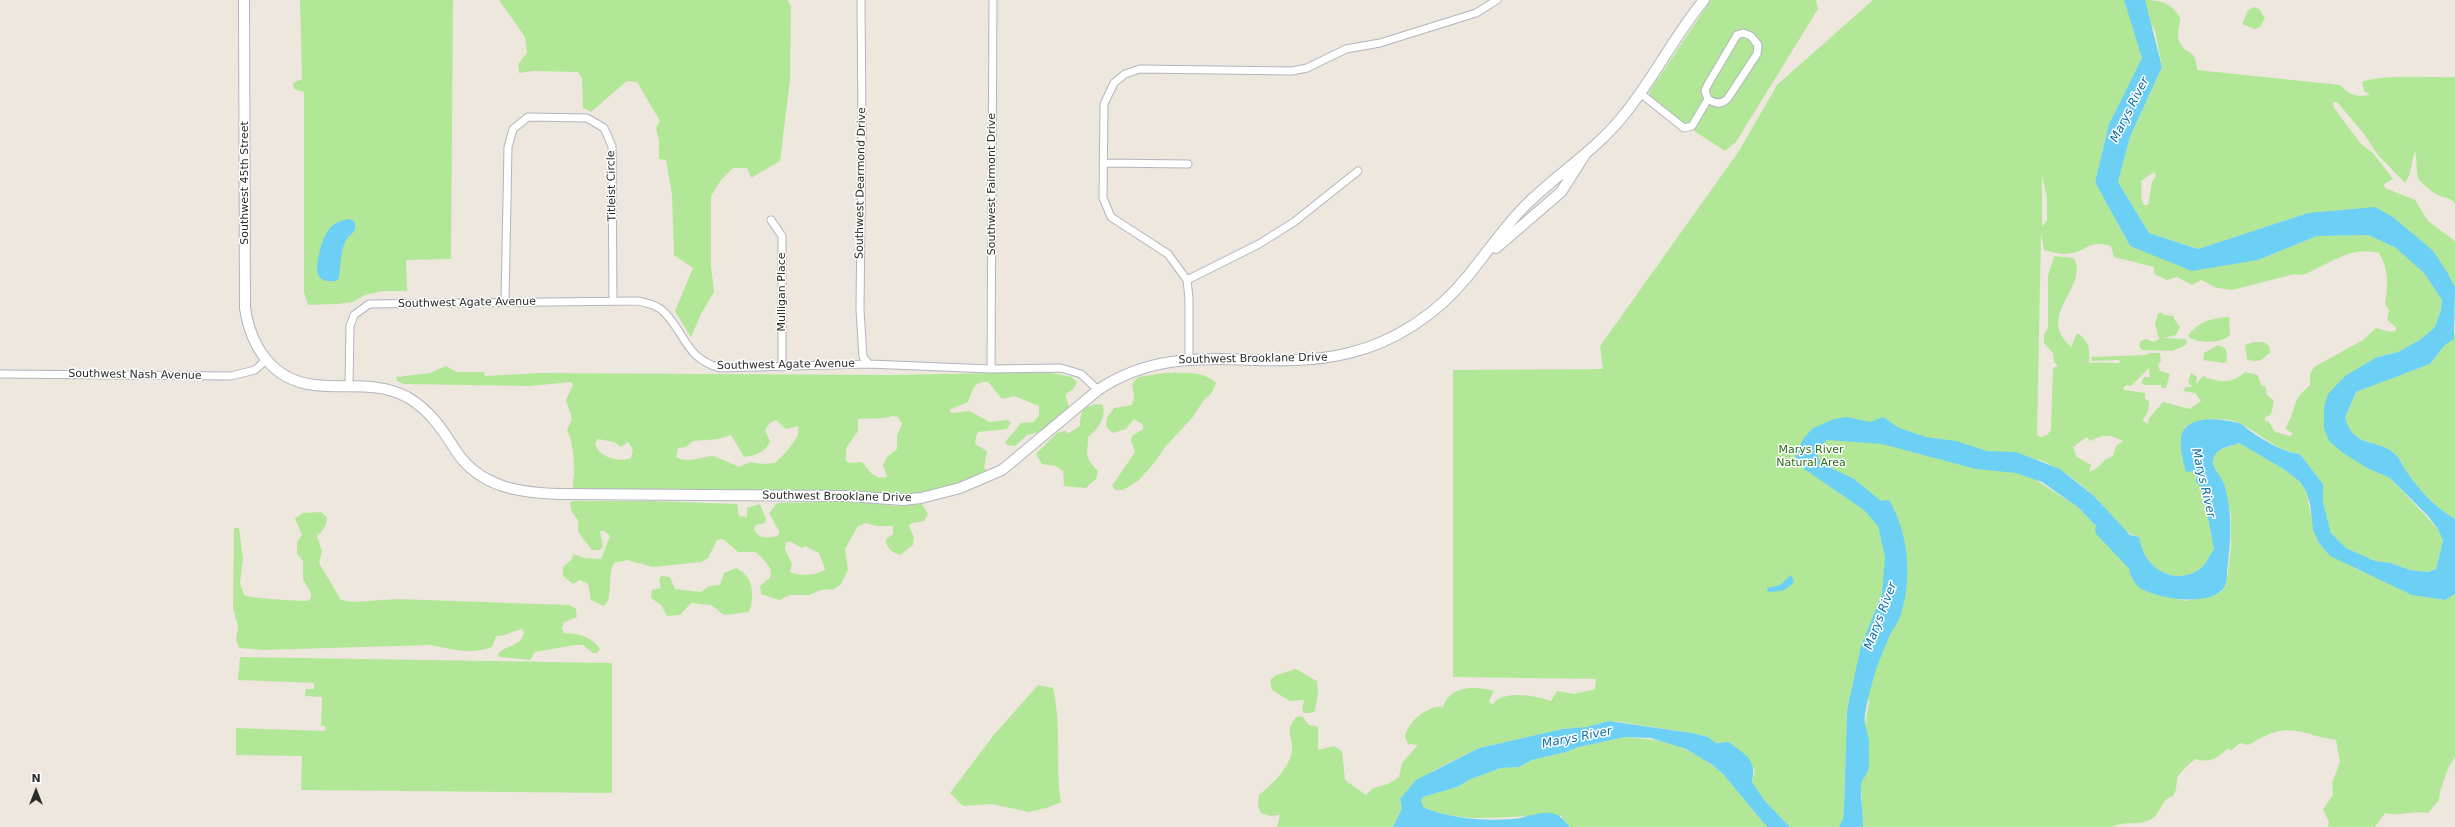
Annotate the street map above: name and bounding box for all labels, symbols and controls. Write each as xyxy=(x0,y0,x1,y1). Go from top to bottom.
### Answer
water label: Marys River xyxy=(2107,75,2153,145)
street label: Southwest Dearmond Drive xyxy=(853,107,869,259)
street label: Southwest Fairmont Drive xyxy=(985,113,999,255)
street label: Southwest 45th Street xyxy=(238,121,252,245)
street label: Titleist Circle xyxy=(605,150,619,222)
street label: Mulligan Place xyxy=(775,252,789,332)
street label: Southwest Agate Avenue xyxy=(398,295,536,311)
street label: Southwest Brooklane Drive xyxy=(1178,351,1328,367)
street label: Southwest Agate Avenue xyxy=(717,357,855,373)
street label: Southwest Nash Avenue xyxy=(68,367,202,383)
park label: Marys River Natural Area xyxy=(1776,443,1846,469)
water label: Marys River xyxy=(2188,447,2218,519)
street label: Southwest Brooklane Drive xyxy=(762,489,912,505)
water label: Marys River xyxy=(1862,580,1900,652)
water label: Marys River xyxy=(1541,724,1613,752)
north arrow xyxy=(16,771,56,811)
text: N xyxy=(31,772,41,785)

